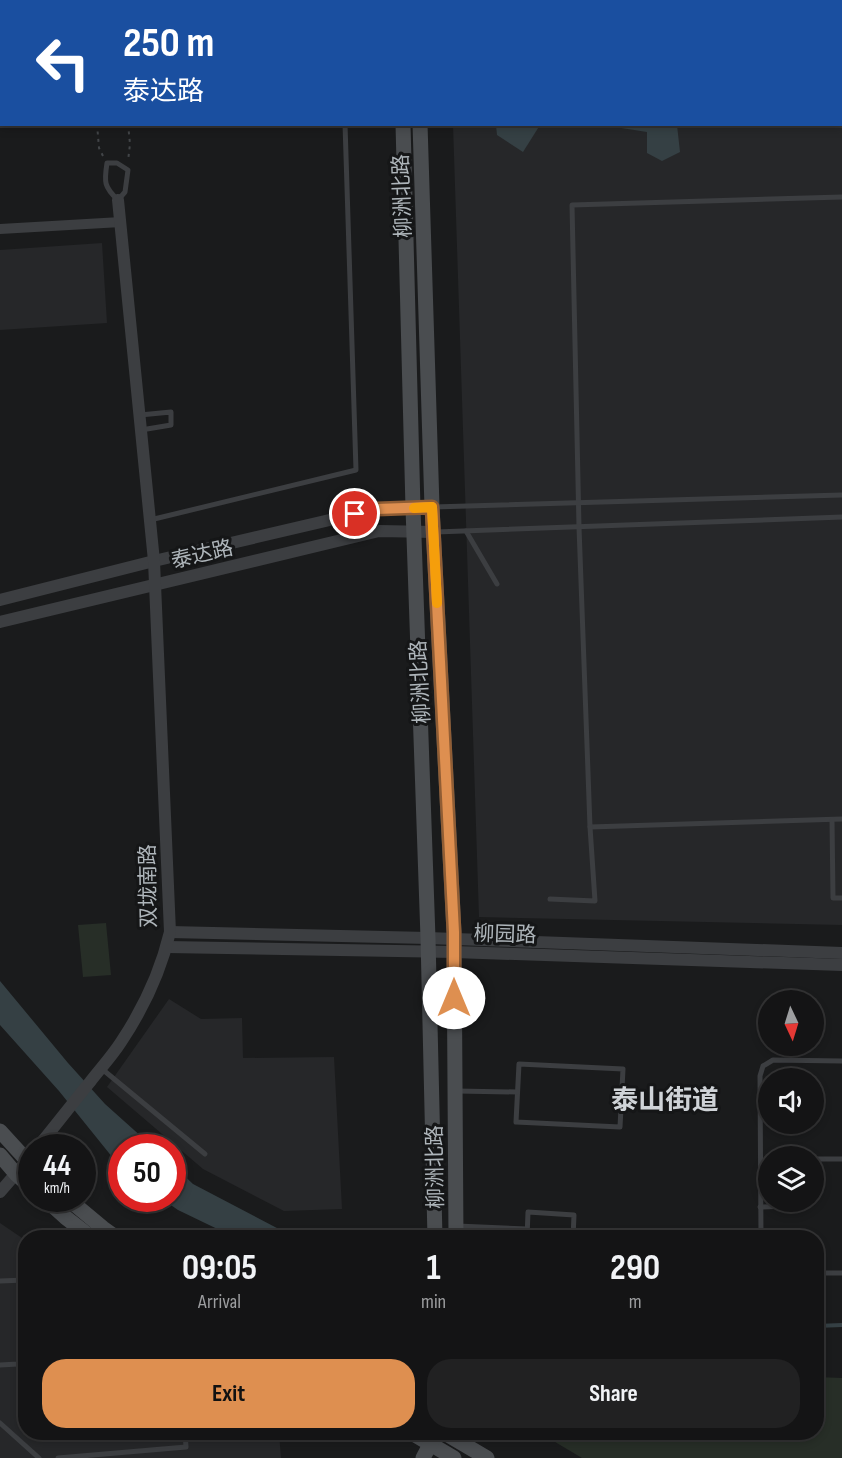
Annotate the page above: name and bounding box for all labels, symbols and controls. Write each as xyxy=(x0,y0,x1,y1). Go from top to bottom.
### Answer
text: 250 m xyxy=(123,18,214,69)
icon: left xyxy=(24,24,102,102)
text: 泰达路 xyxy=(123,76,204,108)
street label: 柳洲北路 xyxy=(389,154,416,238)
pin xyxy=(329,488,380,539)
icon: arrive xyxy=(338,497,371,530)
street label: 泰达路 xyxy=(169,535,236,574)
street label: 柳洲北路 xyxy=(406,639,435,725)
street label: 双垅南路 xyxy=(135,844,162,928)
street label: 柳园路 xyxy=(473,921,537,948)
position arrow xyxy=(422,966,486,1030)
north arrow xyxy=(758,990,824,1056)
map controls xyxy=(758,990,824,1212)
button: sound xyxy=(758,1068,824,1134)
district label: 泰山街道 xyxy=(611,1085,719,1117)
street label: 柳洲北路 xyxy=(422,1125,449,1209)
speed limit sign: 50 xyxy=(108,1134,186,1212)
button: layers xyxy=(758,1146,824,1212)
text: 44 xyxy=(43,1148,71,1184)
text: km/h xyxy=(44,1179,70,1198)
text: 09:05 xyxy=(182,1247,257,1290)
text: 1 xyxy=(427,1247,441,1290)
text: 290 xyxy=(610,1247,660,1290)
text: Arrival xyxy=(198,1290,241,1314)
text: min xyxy=(421,1290,446,1314)
text: m xyxy=(629,1290,642,1314)
button: Exit xyxy=(42,1359,415,1428)
button: Share xyxy=(427,1359,800,1428)

